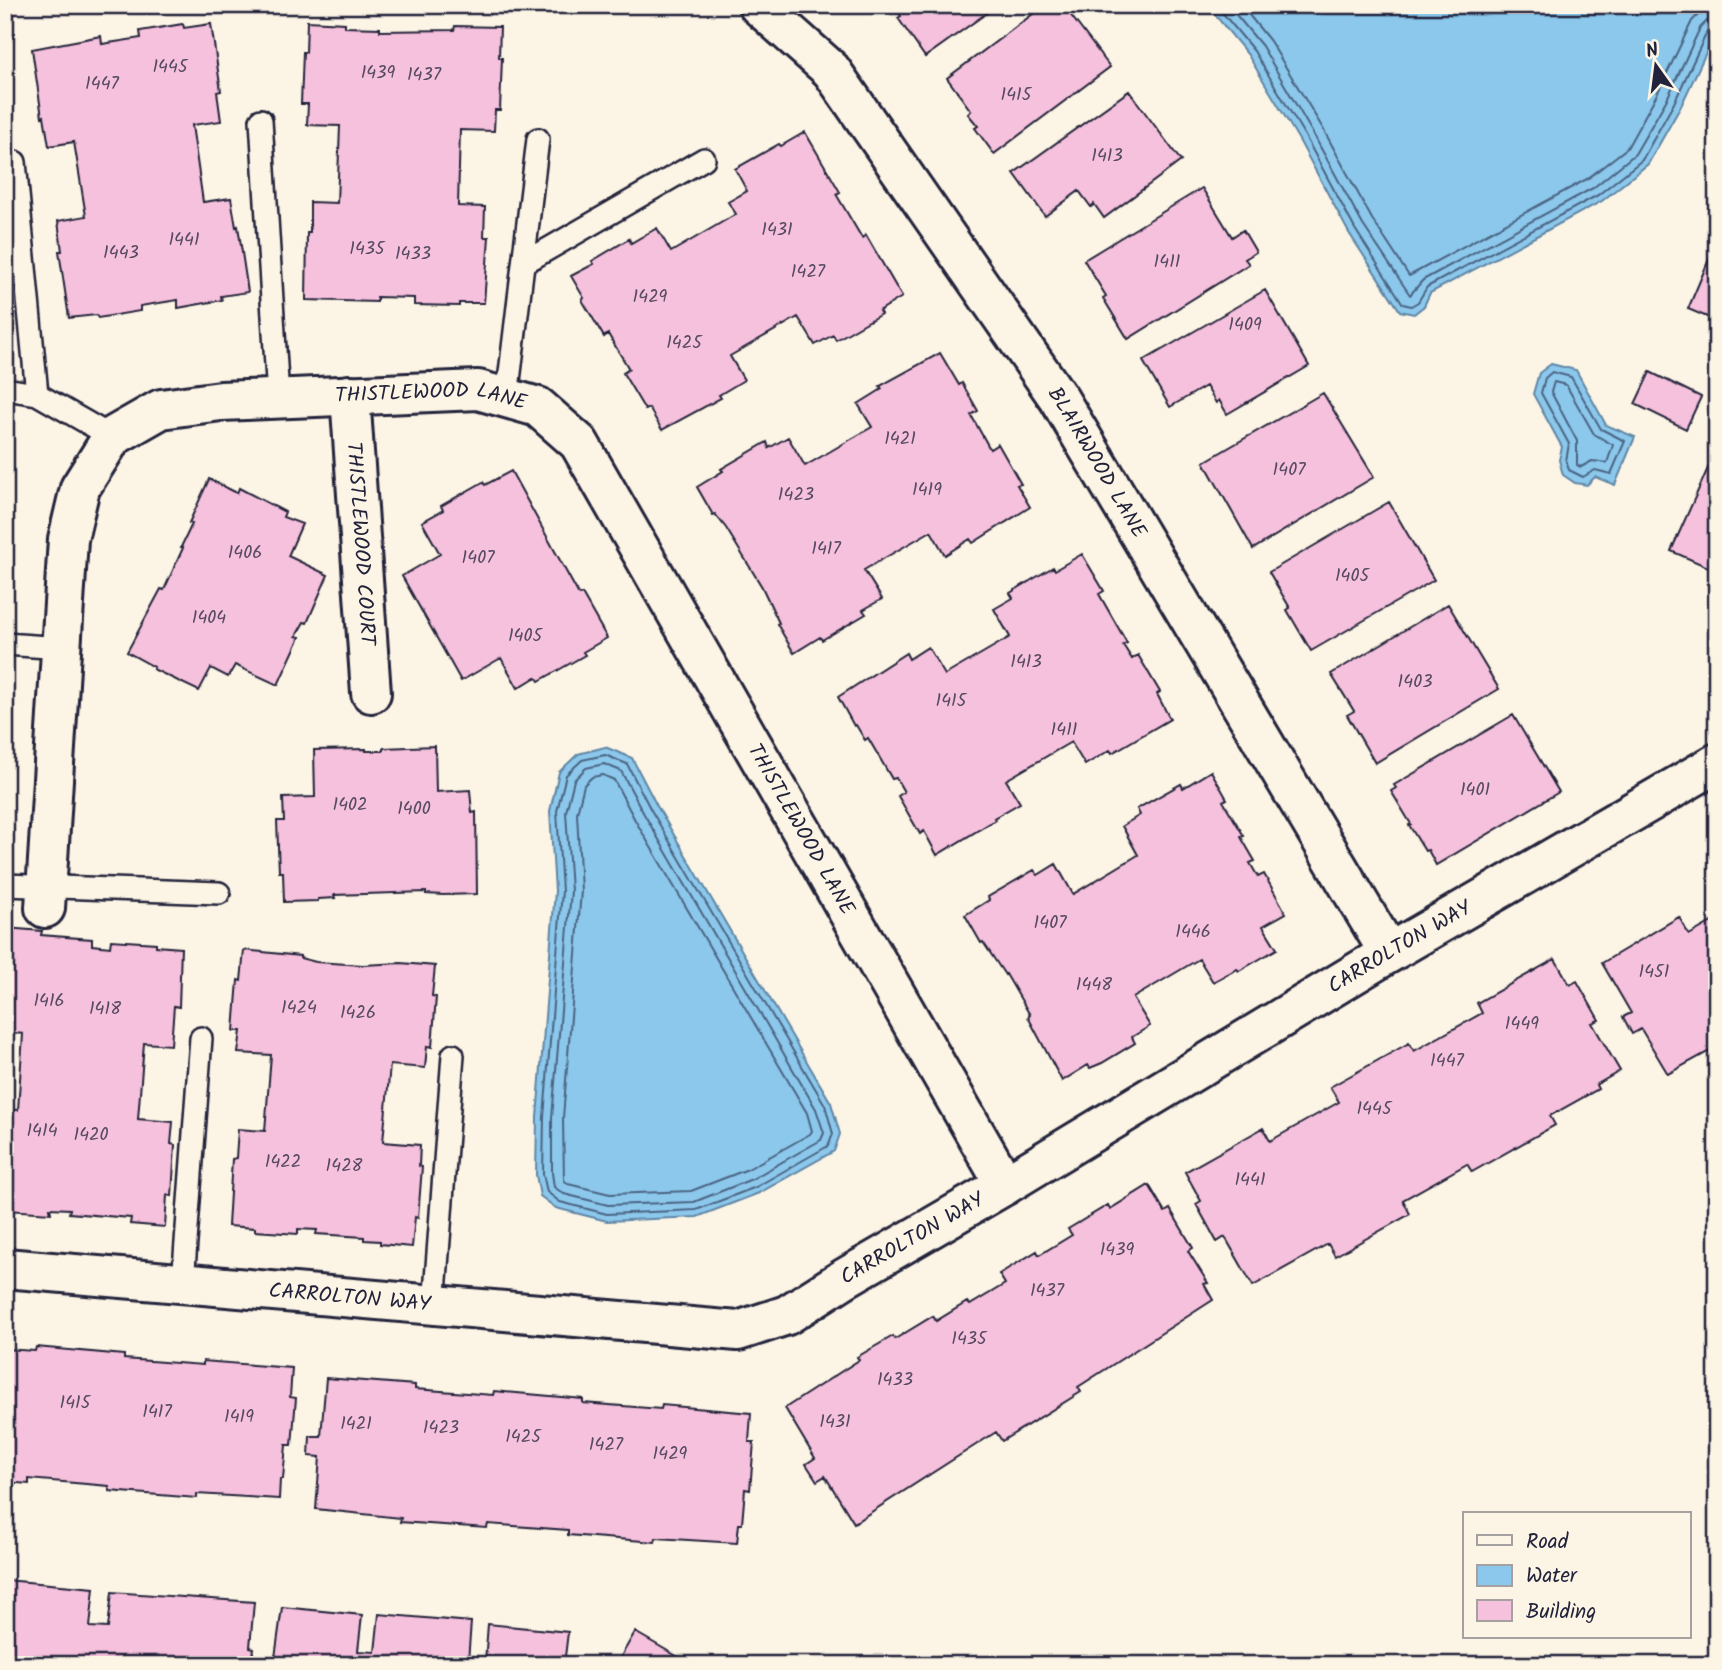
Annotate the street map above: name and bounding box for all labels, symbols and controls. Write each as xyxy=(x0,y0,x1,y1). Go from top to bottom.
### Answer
north arrow xyxy=(1620,32,1690,102)
text: N xyxy=(1643,35,1662,67)
house number: 1445 xyxy=(152,53,189,82)
house number: 1439 xyxy=(361,59,396,88)
house number: 1437 xyxy=(407,61,442,90)
house number: 1447 xyxy=(85,70,120,99)
house number: 1415 xyxy=(1001,81,1033,110)
house number: 1413 xyxy=(1091,142,1123,171)
house number: 1431 xyxy=(761,216,793,245)
house number: 1441 xyxy=(168,226,200,255)
house number: 1435 xyxy=(349,235,386,264)
house number: 1443 xyxy=(103,239,139,268)
house number: 1433 xyxy=(395,240,431,269)
house number: 1411 xyxy=(1154,248,1180,277)
house number: 1427 xyxy=(791,258,826,287)
house number: 1429 xyxy=(633,283,668,312)
house number: 1409 xyxy=(1228,311,1262,340)
house number: 1425 xyxy=(666,329,703,358)
street label: THISTLEWOOD LANE xyxy=(334,374,531,420)
street label: BLAIRWOOD LANE xyxy=(1039,380,1155,545)
house number: 1421 xyxy=(884,425,916,454)
street label: THISTLEWOOD COURT xyxy=(337,441,384,648)
house number: 1407 xyxy=(1273,456,1306,485)
house number: 1419 xyxy=(912,476,942,505)
house number: 1423 xyxy=(778,481,814,510)
house number: 1417 xyxy=(811,535,841,564)
house number: 1406 xyxy=(228,539,262,568)
house number: 1407 xyxy=(462,544,495,573)
house number: 1405 xyxy=(1335,562,1370,591)
house number: 1404 xyxy=(192,604,226,633)
house number: 1405 xyxy=(508,622,543,651)
house number: 1413 xyxy=(1010,648,1042,677)
house number: 1403 xyxy=(1398,668,1432,697)
house number: 1415 xyxy=(936,687,968,716)
house number: 1411 xyxy=(1051,716,1077,745)
street label: THISTLEWOOD LANE xyxy=(739,738,864,922)
house number: 1401 xyxy=(1460,776,1490,805)
house number: 1402 xyxy=(332,791,368,820)
house number: 1400 xyxy=(397,795,431,824)
street label: CARROLTON WAY xyxy=(1321,891,1479,1003)
house number: 1407 xyxy=(1034,909,1067,938)
house number: 1446 xyxy=(1175,918,1211,947)
house number: 1451 xyxy=(1639,958,1669,987)
house number: 1448 xyxy=(1076,971,1112,1000)
house number: 1416 xyxy=(33,987,65,1016)
house number: 1424 xyxy=(281,994,317,1023)
house number: 1418 xyxy=(89,995,121,1024)
house number: 1426 xyxy=(340,999,376,1028)
house number: 1449 xyxy=(1505,1010,1539,1039)
house number: 1447 xyxy=(1430,1047,1465,1076)
house number: 1445 xyxy=(1356,1095,1393,1124)
house number: 1414 xyxy=(26,1117,58,1146)
house number: 1420 xyxy=(73,1121,109,1150)
house number: 1422 xyxy=(265,1148,301,1177)
house number: 1428 xyxy=(326,1152,363,1181)
house number: 1441 xyxy=(1234,1166,1266,1195)
street label: CARROLTON WAY xyxy=(834,1183,992,1294)
house number: 1439 xyxy=(1100,1236,1135,1265)
street label: CARROLTON WAY xyxy=(267,1274,433,1321)
house number: 1437 xyxy=(1030,1277,1065,1306)
house number: 1435 xyxy=(951,1325,988,1354)
house number: 1433 xyxy=(877,1366,913,1395)
house number: 1415 xyxy=(60,1389,92,1418)
house number: 1417 xyxy=(142,1398,172,1427)
house number: 1419 xyxy=(224,1403,254,1432)
house number: 1431 xyxy=(819,1408,851,1437)
house number: 1421 xyxy=(340,1410,372,1439)
house number: 1423 xyxy=(423,1414,459,1443)
house number: 1425 xyxy=(505,1423,542,1452)
house number: 1427 xyxy=(589,1431,624,1460)
house number: 1429 xyxy=(653,1440,688,1469)
legend xyxy=(1463,1512,1690,1638)
text: Road xyxy=(1526,1526,1569,1559)
text: Water xyxy=(1526,1560,1578,1593)
text: Building xyxy=(1526,1596,1596,1629)

